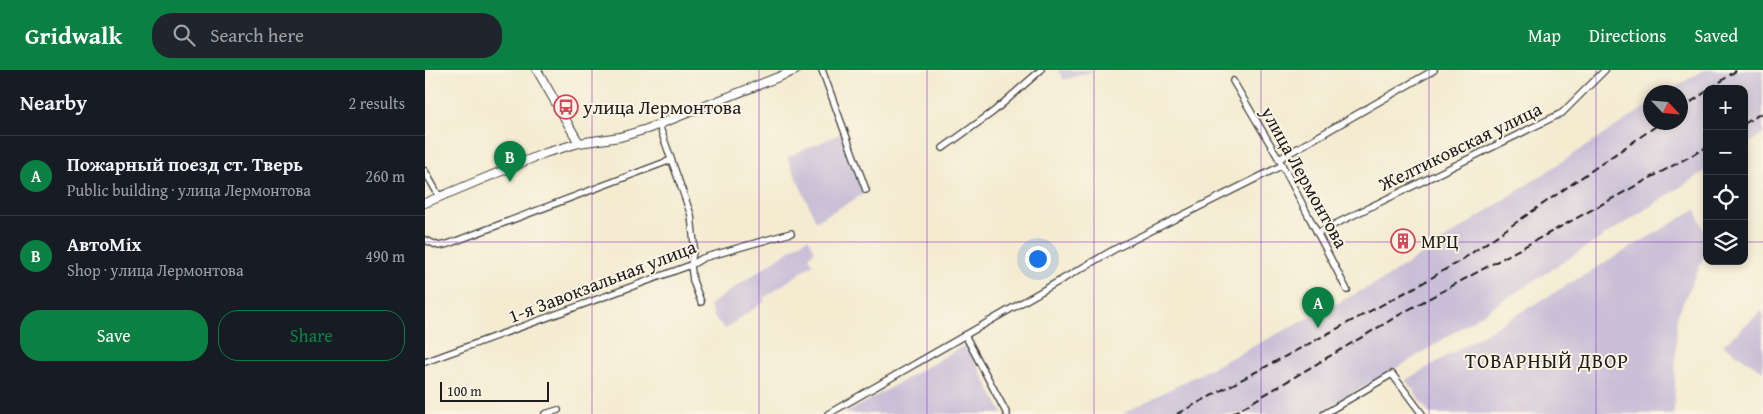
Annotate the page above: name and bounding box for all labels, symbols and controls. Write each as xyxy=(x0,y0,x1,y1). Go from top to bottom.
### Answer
search box xyxy=(152,13,502,58)
text: Gridwalk xyxy=(25,18,122,53)
icon: search xyxy=(170,21,198,49)
text: Search here xyxy=(210,21,304,49)
text: Map xyxy=(1528,22,1561,49)
text: Directions xyxy=(1589,22,1666,49)
text: Saved xyxy=(1694,22,1738,49)
north arrow xyxy=(1643,85,1688,130)
map controls xyxy=(1703,85,1748,265)
button: + xyxy=(1703,85,1748,130)
text: Nearby xyxy=(20,87,87,118)
text: 2 results xyxy=(348,91,405,115)
place label: улица Лермонтова xyxy=(582,93,741,121)
bus stop icon: улица Лермонтова xyxy=(553,94,579,120)
street label: Желтиковская улица xyxy=(1373,94,1546,198)
street label: улица Лермонтова xyxy=(1254,100,1356,253)
button: − xyxy=(1703,130,1748,175)
pin: B xyxy=(494,141,526,182)
text: Пожарный поезд ст. Тверь xyxy=(67,150,303,178)
text: A xyxy=(31,164,41,188)
text: 260 m xyxy=(365,164,405,188)
button: locate xyxy=(1703,175,1748,220)
text: Public building · улица Лермонтова xyxy=(67,178,311,202)
button: layers xyxy=(1703,220,1748,265)
place label: МРЦ xyxy=(1421,227,1458,255)
building icon: МРЦ xyxy=(1390,228,1416,254)
text: АвтоMix xyxy=(67,230,142,258)
street label: 1-я Завокзальная улица xyxy=(504,232,700,330)
text: B xyxy=(31,244,41,268)
text: 490 m xyxy=(365,244,405,268)
your location xyxy=(1025,246,1051,272)
text: Shop · улица Лермонтова xyxy=(67,258,244,282)
pin: A xyxy=(1302,287,1334,328)
button: Save xyxy=(20,310,208,361)
button: Share xyxy=(218,310,405,361)
district label: ТОВАРНЫЙ ДВОР xyxy=(1465,346,1629,375)
scale bar xyxy=(440,379,549,402)
text: 100 m xyxy=(447,381,482,401)

